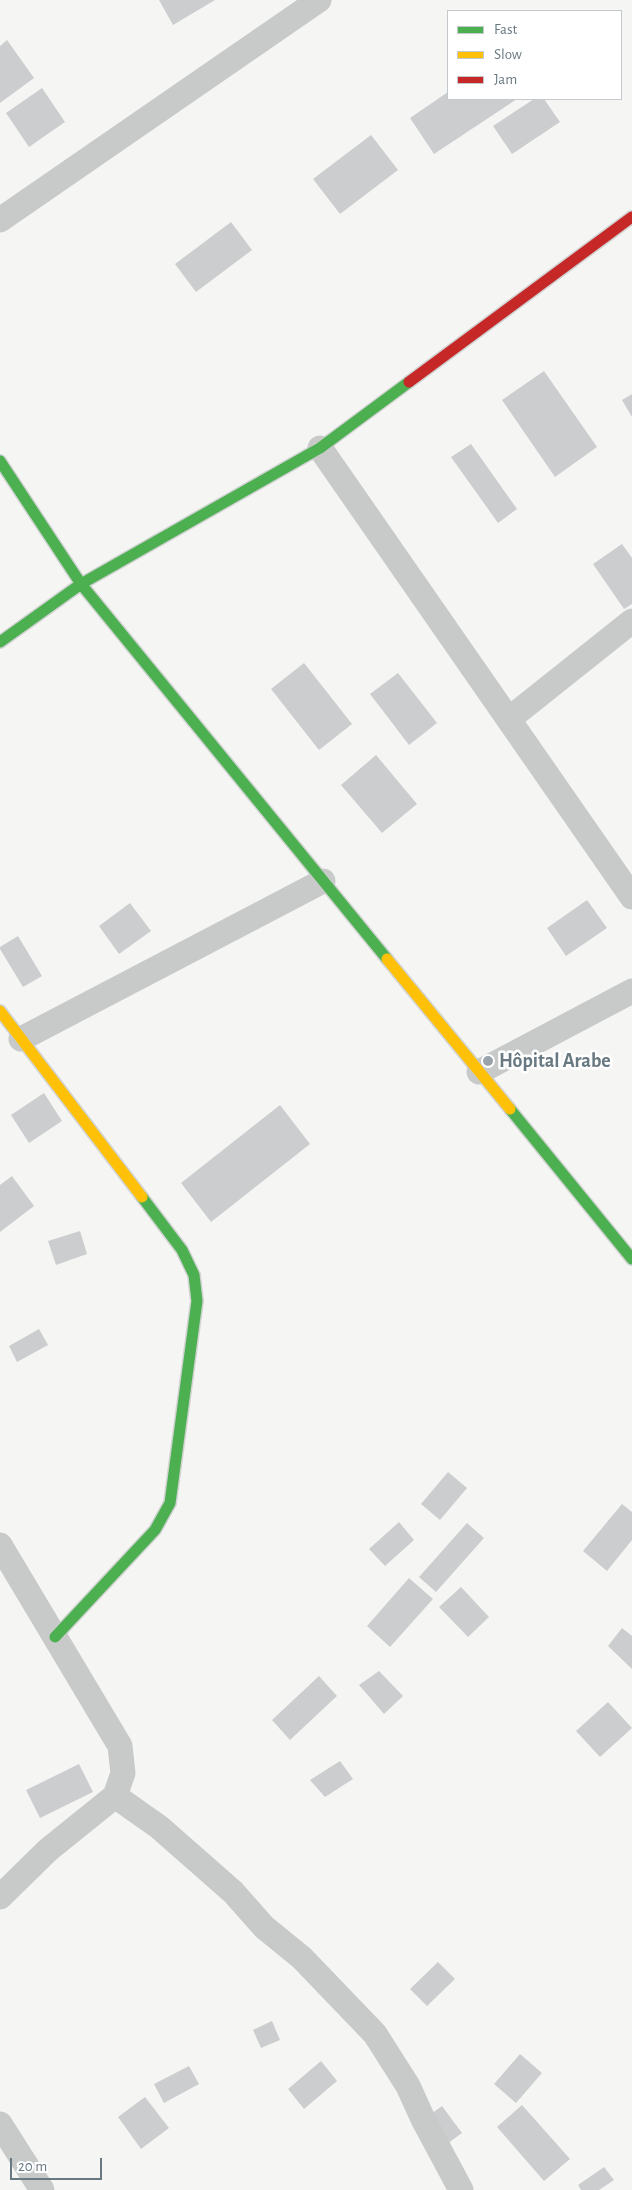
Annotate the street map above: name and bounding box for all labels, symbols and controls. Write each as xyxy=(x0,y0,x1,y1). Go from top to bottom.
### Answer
legend xyxy=(447,10,622,100)
text: Fast xyxy=(494,22,517,37)
text: Slow xyxy=(494,47,522,62)
text: Jam xyxy=(494,72,517,87)
place label: Hôpital Arabe xyxy=(499,1049,611,1073)
marker: Hôpital Arabe xyxy=(481,1054,495,1068)
scale bar xyxy=(12,2148,105,2180)
text: 20 m xyxy=(18,2159,47,2174)

